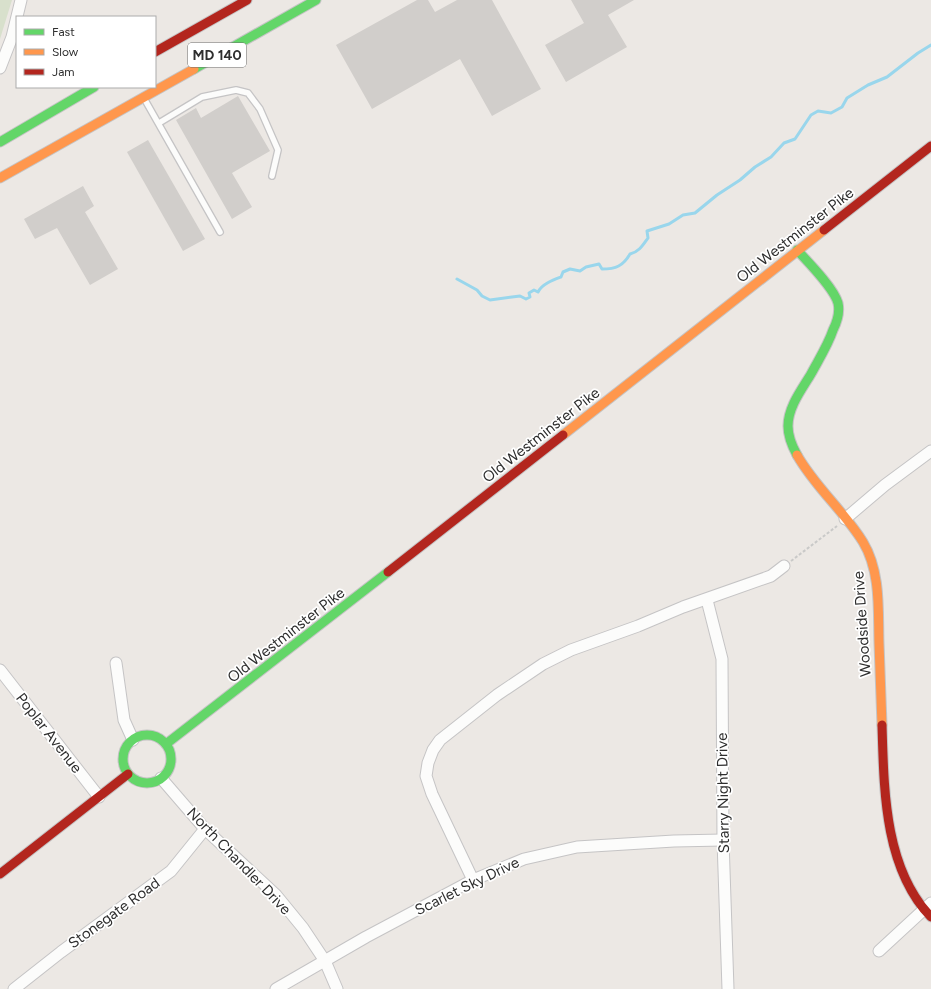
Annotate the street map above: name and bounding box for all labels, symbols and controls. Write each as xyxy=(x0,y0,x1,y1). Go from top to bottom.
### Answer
legend xyxy=(16,16,156,88)
text: Fast xyxy=(52,25,75,39)
road number: MD 140 xyxy=(188,43,246,67)
text: Slow xyxy=(52,45,79,59)
text: Jam xyxy=(52,65,75,79)
street label: Old Westminster Pike xyxy=(733,184,857,286)
street label: Old Westminster Pike xyxy=(479,384,603,486)
street label: Woodside Drive xyxy=(849,571,875,677)
street label: Old Westminster Pike xyxy=(224,584,348,686)
street label: Poplar Avenue xyxy=(12,689,86,777)
street label: Starry Night Drive xyxy=(713,733,733,853)
street label: North Chandler Drive xyxy=(183,804,295,918)
street label: Scarlet Sky Drive xyxy=(412,853,522,919)
street label: Stonegate Road xyxy=(65,874,163,952)

